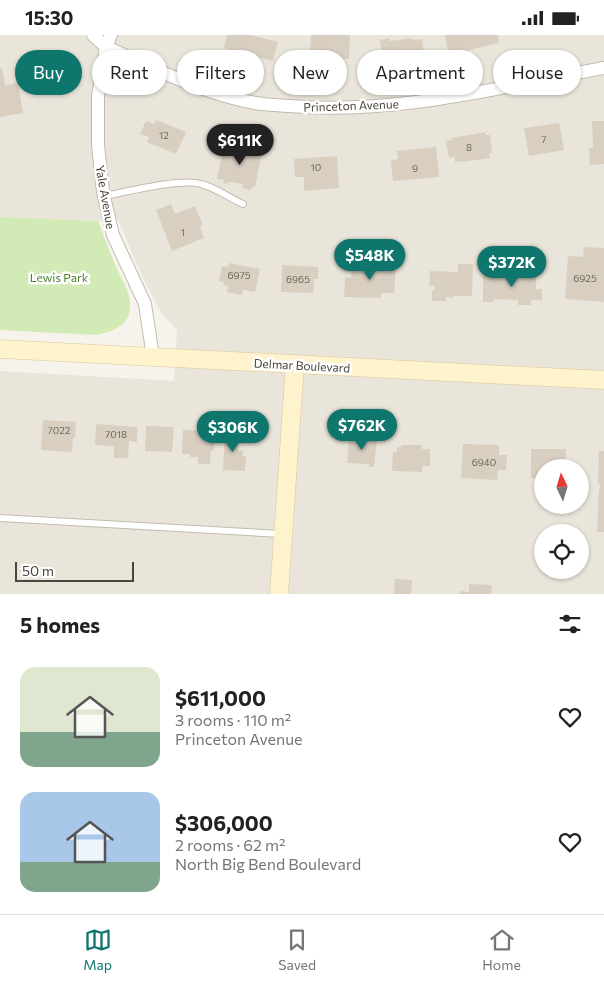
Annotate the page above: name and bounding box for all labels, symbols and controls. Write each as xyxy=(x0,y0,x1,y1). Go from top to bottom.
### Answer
text: 15:30 xyxy=(25,6,73,29)
chip: Buy xyxy=(15,50,82,95)
chip: Rent xyxy=(92,50,167,95)
chip: Filters xyxy=(177,50,264,95)
chip: New xyxy=(274,50,347,95)
chip: Apartment xyxy=(357,50,483,95)
chip: House xyxy=(493,50,581,95)
street label: Princeton Avenue xyxy=(303,96,399,114)
pin: $611K xyxy=(205,123,275,166)
house number: 12 xyxy=(159,129,169,141)
text: $611K xyxy=(218,130,262,149)
house number: 7 xyxy=(541,133,547,145)
house number: 8 xyxy=(466,141,472,153)
house number: 10 xyxy=(311,161,321,173)
house number: 9 xyxy=(412,162,418,174)
street label: Yale Avenue xyxy=(93,164,119,230)
house number: 1 xyxy=(181,226,185,238)
pin: $548K xyxy=(335,239,405,281)
text: $548K xyxy=(345,245,395,264)
pin: $372K xyxy=(477,245,547,288)
text: $372K xyxy=(488,252,536,271)
house number: 6975 xyxy=(228,269,251,281)
park label: Lewis Park xyxy=(30,270,89,284)
house number: 6925 xyxy=(573,272,597,284)
house number: 6965 xyxy=(286,273,310,285)
street label: Delmar Boulevard xyxy=(253,355,351,375)
pin: $762K xyxy=(327,409,397,451)
pin: $306K xyxy=(198,411,268,453)
text: $762K xyxy=(338,415,386,434)
text: $306K xyxy=(208,417,258,436)
house number: 7022 xyxy=(48,424,71,436)
house number: 7018 xyxy=(105,428,127,440)
house number: 6940 xyxy=(472,456,496,468)
north arrow xyxy=(534,459,589,514)
map controls xyxy=(534,459,589,579)
button: locate xyxy=(534,524,589,579)
scale bar xyxy=(15,559,134,582)
text: 50 m xyxy=(22,562,54,579)
icon: filters xyxy=(556,610,584,638)
text: 5 homes xyxy=(20,612,100,637)
text: $611,000 xyxy=(175,685,266,710)
icon: home xyxy=(60,687,120,747)
icon: heart xyxy=(556,703,584,731)
text: 3 rooms · 110 m² xyxy=(175,710,291,729)
text: Princeton Avenue xyxy=(175,729,303,748)
text: $306,000 xyxy=(175,810,273,835)
icon: home xyxy=(60,812,120,872)
icon: heart xyxy=(556,828,584,856)
text: 2 rooms · 62 m² xyxy=(175,835,285,854)
text: North Big Bend Boulevard xyxy=(175,854,361,873)
tab: Map xyxy=(83,926,112,973)
tab: Saved xyxy=(278,926,316,973)
tab: Home xyxy=(482,926,521,973)

